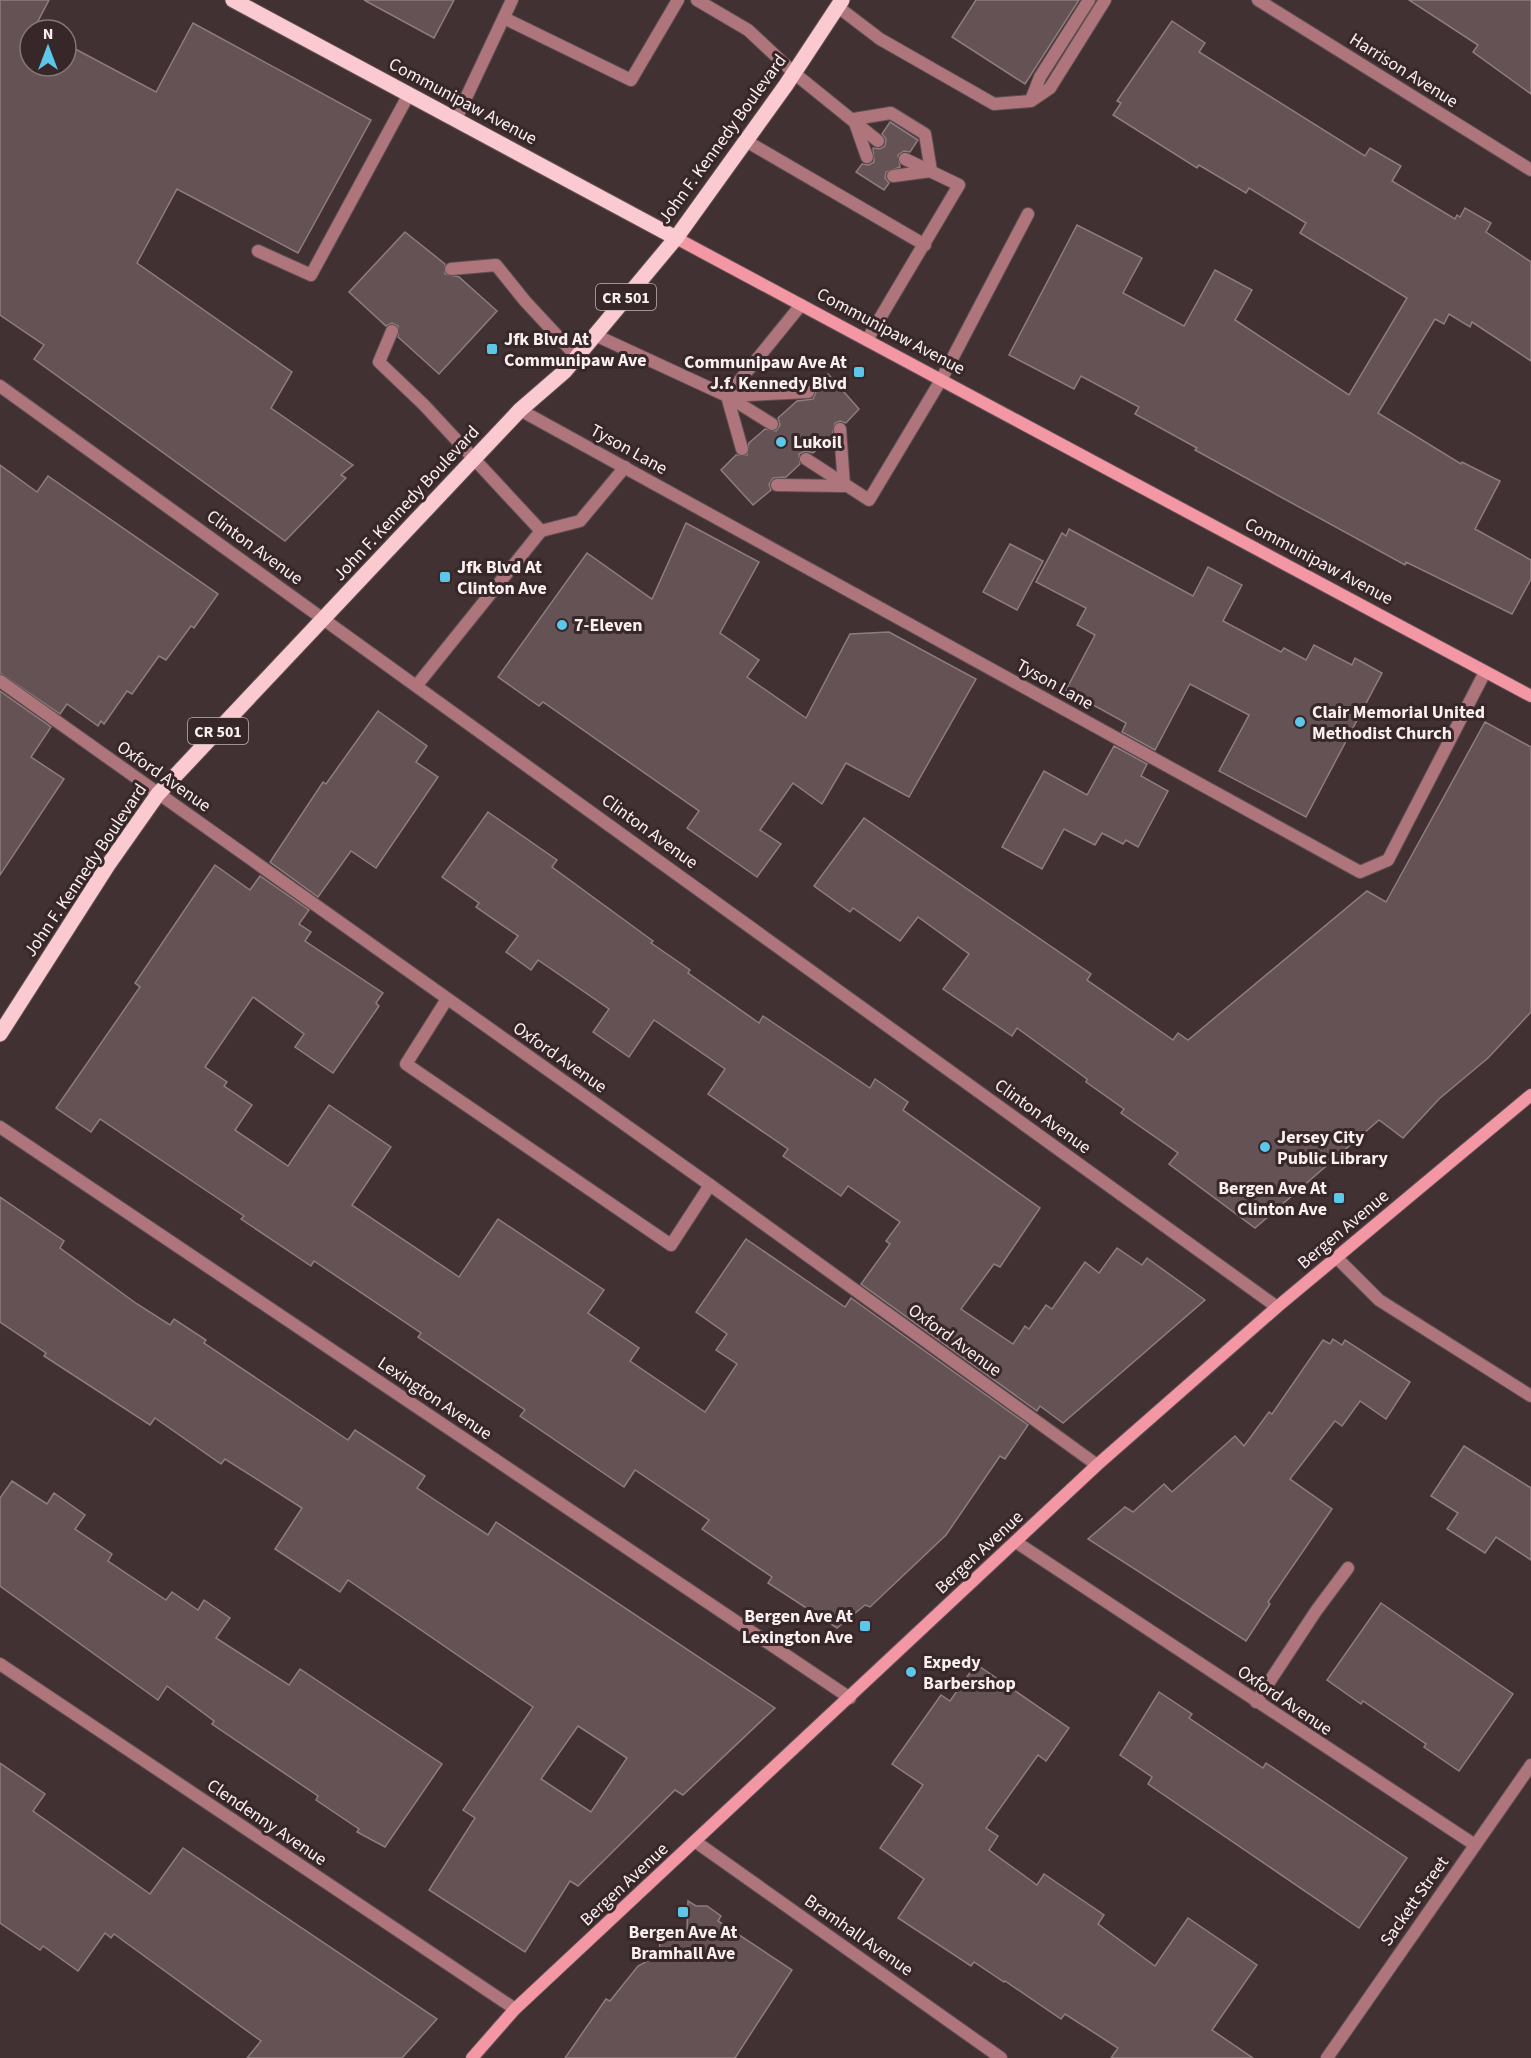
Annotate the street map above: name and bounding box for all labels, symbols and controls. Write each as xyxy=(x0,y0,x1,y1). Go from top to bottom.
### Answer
north arrow xyxy=(18,18,78,78)
text: N xyxy=(43,23,53,45)
street label: Harrison Avenue xyxy=(1345,27,1463,114)
street label: John F. Kennedy Boulevard xyxy=(652,49,792,229)
street label: Communipaw Avenue xyxy=(384,52,541,151)
street label: Communipaw Avenue xyxy=(812,282,969,381)
road number: CR 501 xyxy=(596,284,656,310)
place label: Jfk Blvd At Communipaw Ave xyxy=(504,327,647,373)
marker: Jfk Blvd At Communipaw Ave xyxy=(485,342,499,356)
place label: Communipaw Ave At J.f. Kennedy Blvd xyxy=(684,350,847,396)
marker: Communipaw Ave At J.f. Kennedy Blvd xyxy=(852,365,866,379)
street label: Tyson Lane xyxy=(586,418,672,481)
street label: John F. Kennedy Boulevard xyxy=(328,420,485,586)
place label: Lukoil xyxy=(793,430,842,455)
marker: Lukoil xyxy=(774,435,788,449)
street label: Clinton Avenue xyxy=(201,504,308,591)
street label: Communipaw Avenue xyxy=(1240,512,1397,611)
place label: Jfk Blvd At Clinton Ave xyxy=(457,555,547,601)
marker: Jfk Blvd At Clinton Ave xyxy=(438,570,452,584)
place label: 7-Eleven xyxy=(574,613,643,638)
marker: 7-Eleven xyxy=(555,618,569,632)
street label: Tyson Lane xyxy=(1012,653,1098,716)
place label: Clair Memorial United Methodist Church xyxy=(1312,700,1485,746)
marker: Clair Memorial United Methodist Church xyxy=(1293,715,1307,729)
road number: CR 501 xyxy=(188,718,248,744)
street label: Oxford Avenue xyxy=(112,735,216,818)
street label: John F. Kennedy Boulevard xyxy=(18,779,153,962)
street label: Clinton Avenue xyxy=(596,788,703,875)
street label: Oxford Avenue xyxy=(508,1016,612,1099)
street label: Clinton Avenue xyxy=(989,1073,1096,1160)
place label: Jersey City Public Library xyxy=(1277,1125,1388,1171)
marker: Jersey City Public Library xyxy=(1258,1140,1272,1154)
place label: Bergen Ave At Clinton Ave xyxy=(1218,1176,1327,1222)
street label: Bergen Avenue xyxy=(1292,1184,1394,1275)
marker: Bergen Ave At Clinton Ave xyxy=(1332,1191,1346,1205)
street label: Oxford Avenue xyxy=(903,1298,1006,1383)
street label: Lexington Avenue xyxy=(373,1351,497,1446)
street label: Bergen Avenue xyxy=(930,1505,1029,1600)
place label: Bergen Ave At Lexington Ave xyxy=(742,1604,853,1650)
marker: Bergen Ave At Lexington Ave xyxy=(858,1619,872,1633)
place label: Expedy Barbershop xyxy=(923,1650,1016,1696)
street label: Oxford Avenue xyxy=(1232,1659,1337,1741)
marker: Expedy Barbershop xyxy=(904,1665,918,1679)
street label: Clendenny Avenue xyxy=(202,1773,332,1872)
street label: Bergen Avenue xyxy=(575,1837,674,1932)
street label: Sackett Street xyxy=(1374,1851,1455,1951)
street label: Bramhall Avenue xyxy=(799,1889,918,1982)
marker: Bergen Ave At Bramhall Ave xyxy=(676,1905,690,1919)
place label: Bergen Ave At Bramhall Ave xyxy=(629,1920,737,1966)

